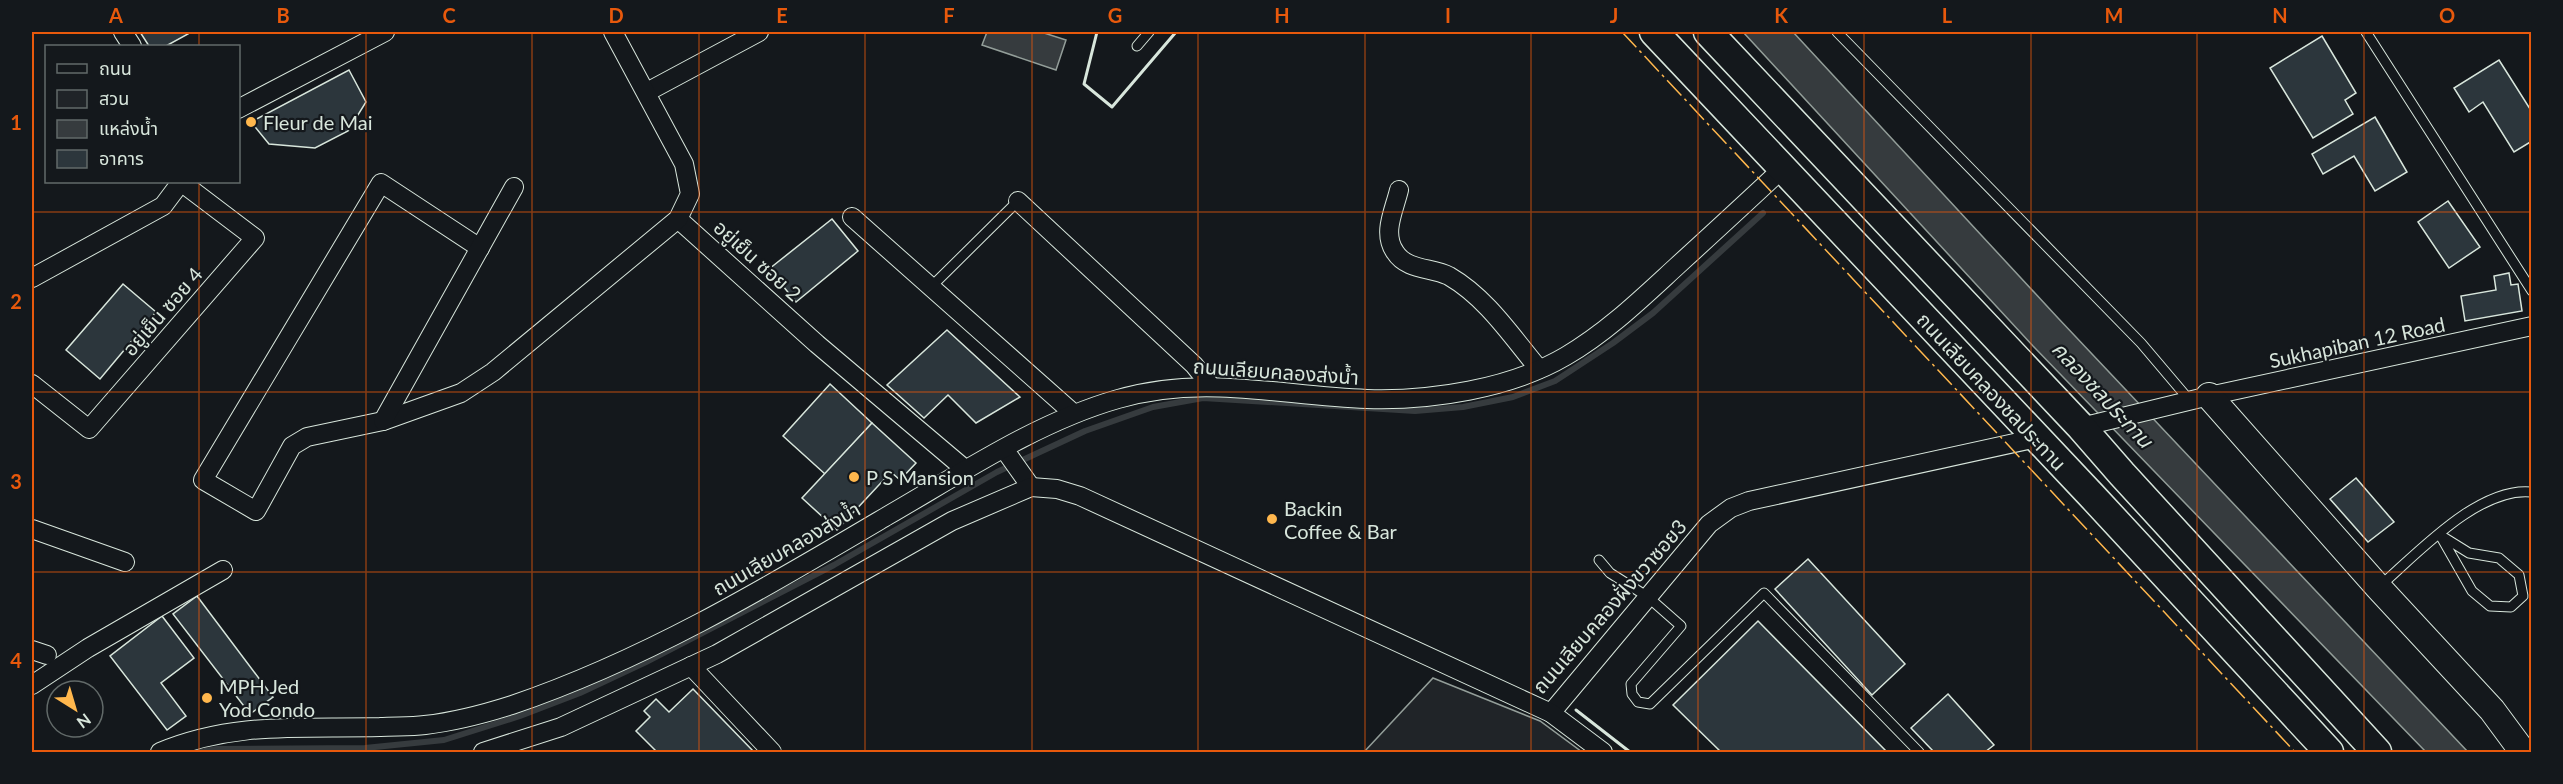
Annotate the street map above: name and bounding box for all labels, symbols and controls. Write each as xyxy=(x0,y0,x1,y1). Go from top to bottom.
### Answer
text: A xyxy=(108,3,123,27)
text: B xyxy=(276,3,290,27)
text: C xyxy=(442,3,456,27)
text: D xyxy=(608,3,624,27)
text: E xyxy=(776,3,788,27)
text: F xyxy=(943,3,955,27)
text: G xyxy=(1108,3,1122,27)
text: H xyxy=(1274,3,1290,27)
text: I xyxy=(1445,3,1451,27)
text: J xyxy=(1610,3,1618,27)
text: K xyxy=(1774,3,1788,27)
text: L xyxy=(1942,3,1953,27)
text: M xyxy=(2105,3,2123,27)
text: N xyxy=(2272,3,2288,27)
text: O xyxy=(2439,3,2455,27)
legend xyxy=(45,45,240,183)
text: ถนน xyxy=(99,57,132,79)
text: สวน xyxy=(99,87,129,109)
text: 1 xyxy=(10,110,22,134)
place label: Fleur de Mai xyxy=(263,110,372,134)
marker: Fleur de Mai xyxy=(244,115,258,129)
text: แหล่งน้ำ xyxy=(99,116,158,139)
text: อาคาร xyxy=(99,147,144,169)
street label: อยู่เย็น ซอย 2 xyxy=(708,215,807,307)
street label: อยู่เย็น ซอย 4 xyxy=(117,262,209,361)
text: 2 xyxy=(10,289,22,313)
street label: ถนนเลียบคลองชลประทาน xyxy=(1913,307,2071,475)
street label: Sukhapiban 12 Road xyxy=(2267,312,2447,372)
water label: คลองชลประทาน xyxy=(2047,336,2159,453)
street label: ถนนเลียบคลองส่งน้ำ xyxy=(1192,352,1360,389)
place label: P S Mansion xyxy=(866,465,974,489)
text: 3 xyxy=(10,469,22,493)
marker: P S Mansion xyxy=(847,470,861,484)
street label: ถนนเลียบคลองส่งน้ำ xyxy=(708,495,864,600)
place label: Backin Coffee & Bar xyxy=(1284,496,1398,543)
marker: Backin Coffee & Bar xyxy=(1265,512,1279,526)
street label: ถนนเลียบคลองฝั่งขวาซอย3 xyxy=(1527,514,1691,698)
text: 4 xyxy=(10,648,22,672)
place label: MPH Jed Yod Condo xyxy=(219,674,315,721)
north arrow xyxy=(45,679,105,739)
marker: MPH Jed Yod Condo xyxy=(200,691,214,705)
text: N xyxy=(74,710,95,733)

